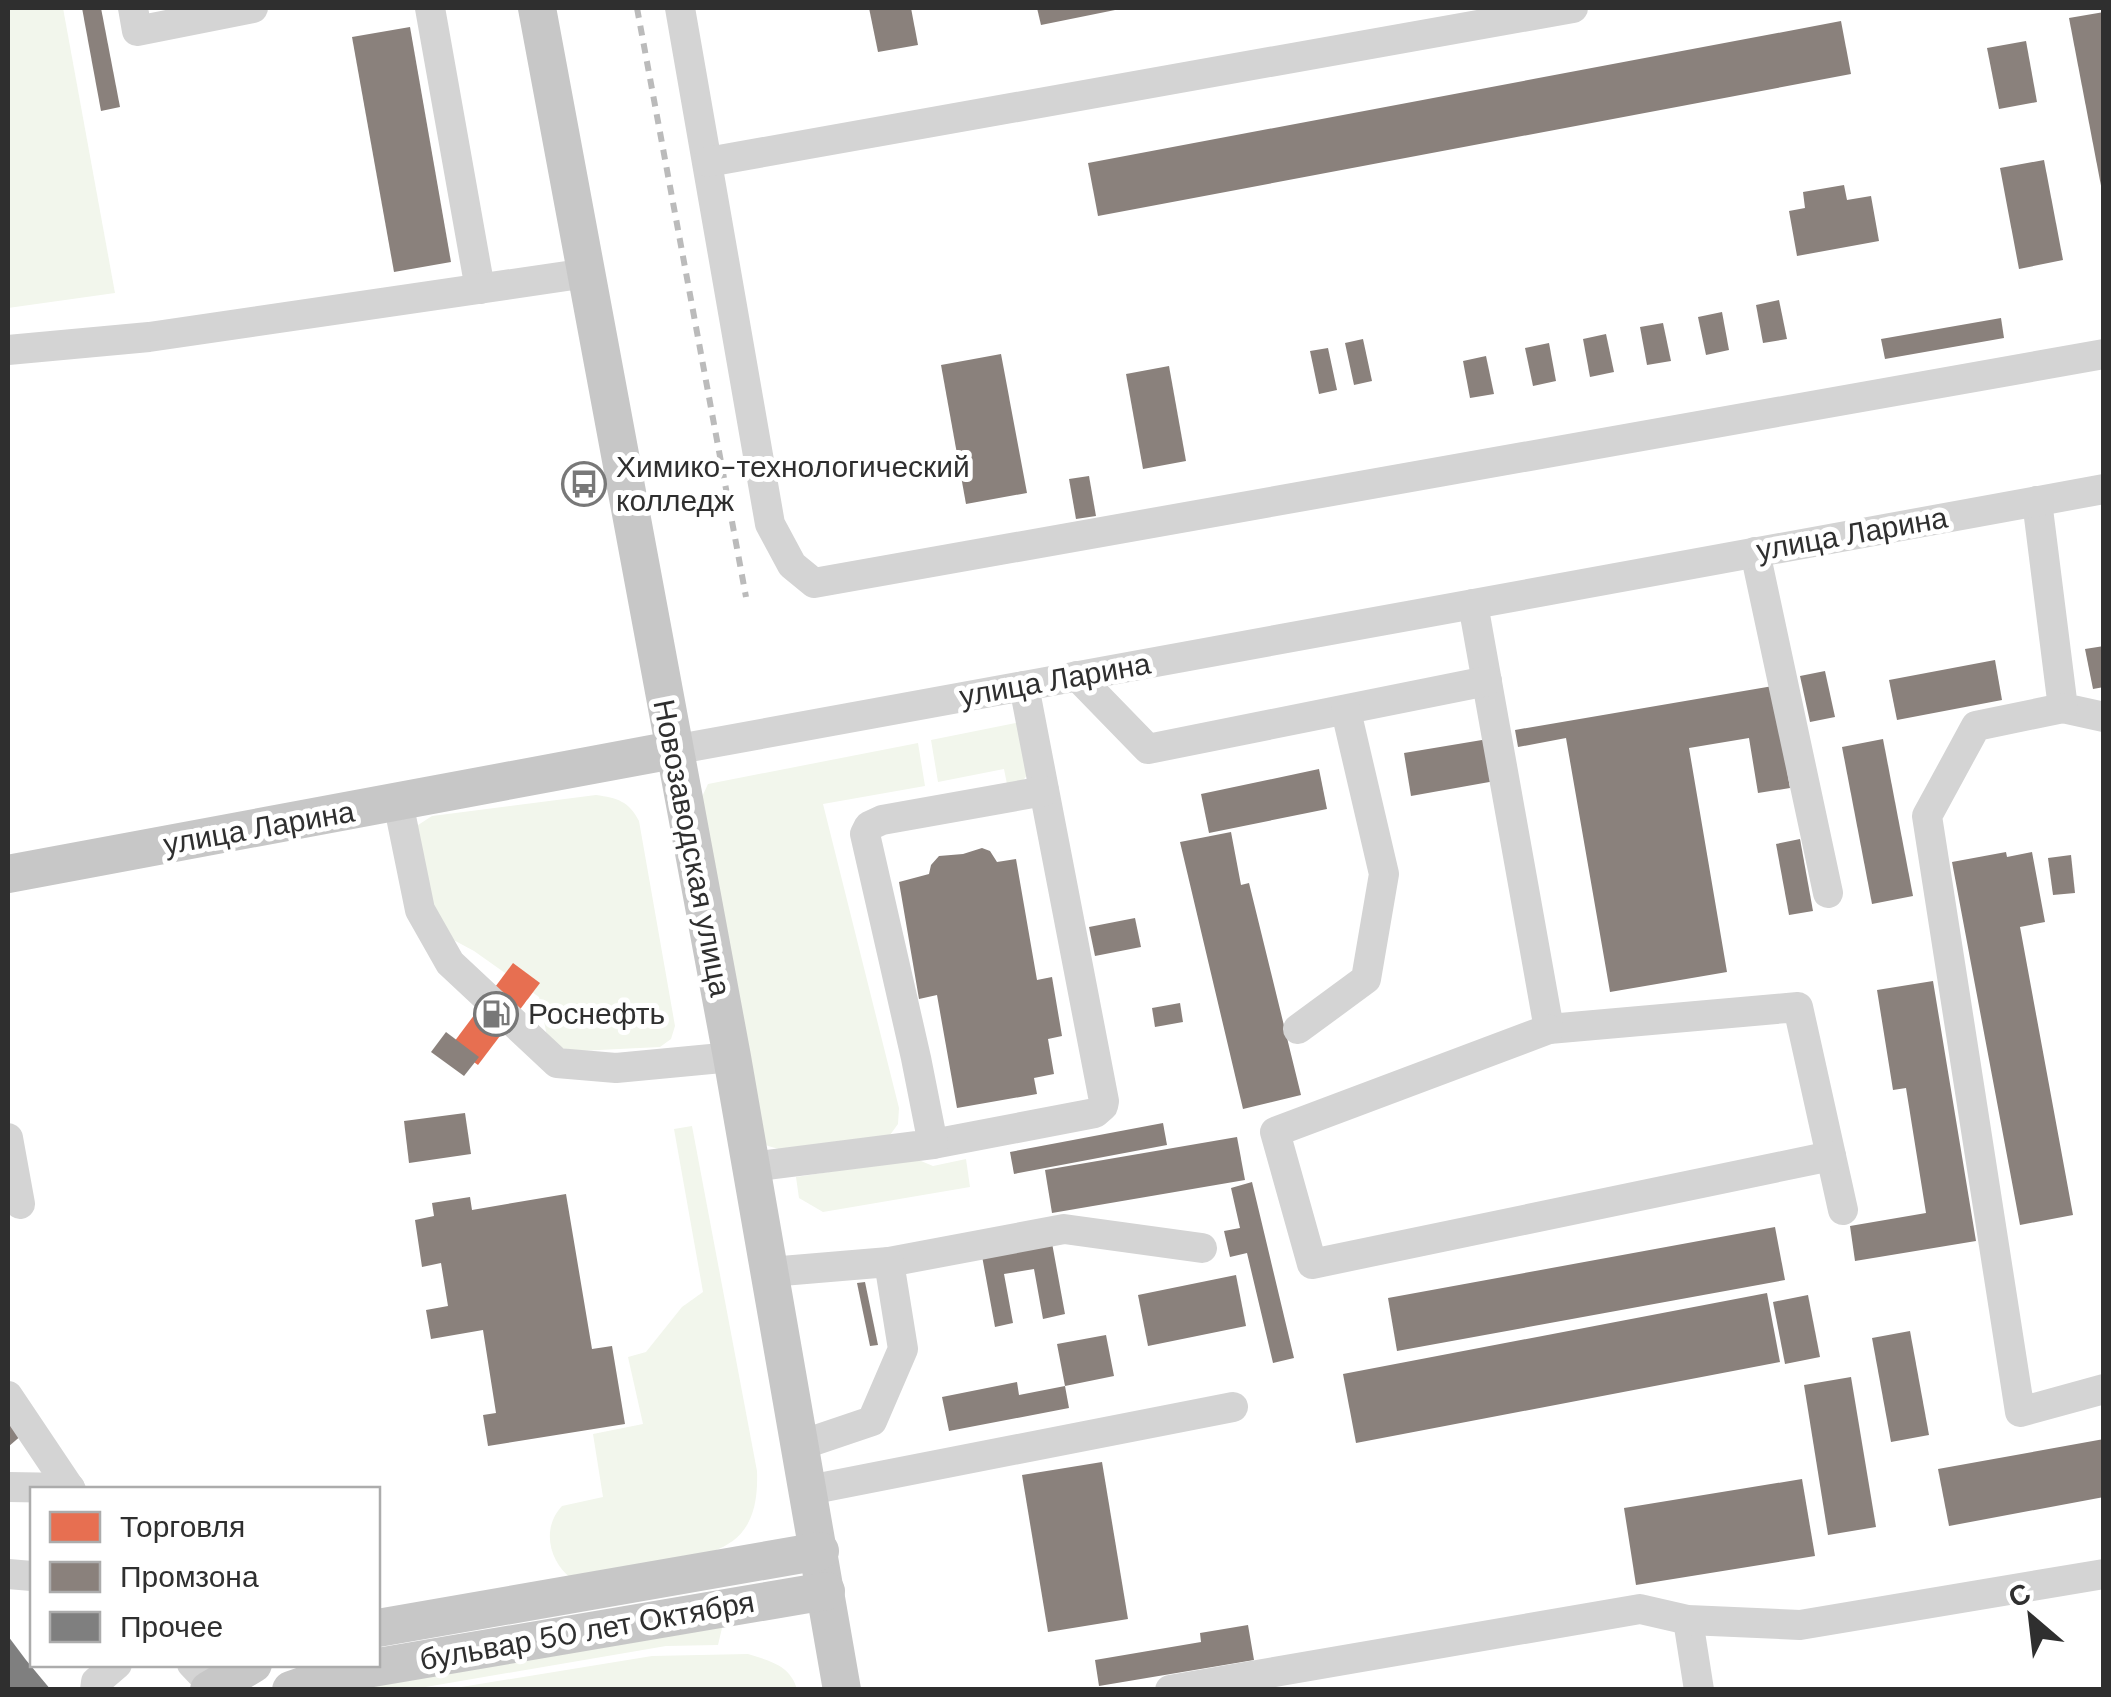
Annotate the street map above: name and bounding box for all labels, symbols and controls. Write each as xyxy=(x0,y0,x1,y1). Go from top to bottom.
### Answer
place label: Химико-технологический колледж xyxy=(616,447,970,520)
bus stop icon: Химико-технологический колледж xyxy=(561,461,607,507)
street label: улица Ларина xyxy=(1753,497,1951,570)
street label: улица Ларина xyxy=(956,643,1154,716)
street label: Новозаводская улица xyxy=(645,696,741,1000)
street label: улица Ларина xyxy=(160,791,358,864)
fuel station icon: Роснефть xyxy=(473,991,519,1037)
place label: Роснефть xyxy=(528,994,665,1033)
legend xyxy=(30,1487,380,1667)
text: Торговля xyxy=(120,1507,245,1546)
text: Промзона xyxy=(120,1557,259,1596)
north arrow xyxy=(1981,1567,2081,1667)
text: С xyxy=(2002,1574,2037,1616)
street label: бульвар 50 лет Октября xyxy=(416,1582,757,1679)
text: Прочее xyxy=(120,1607,223,1646)

